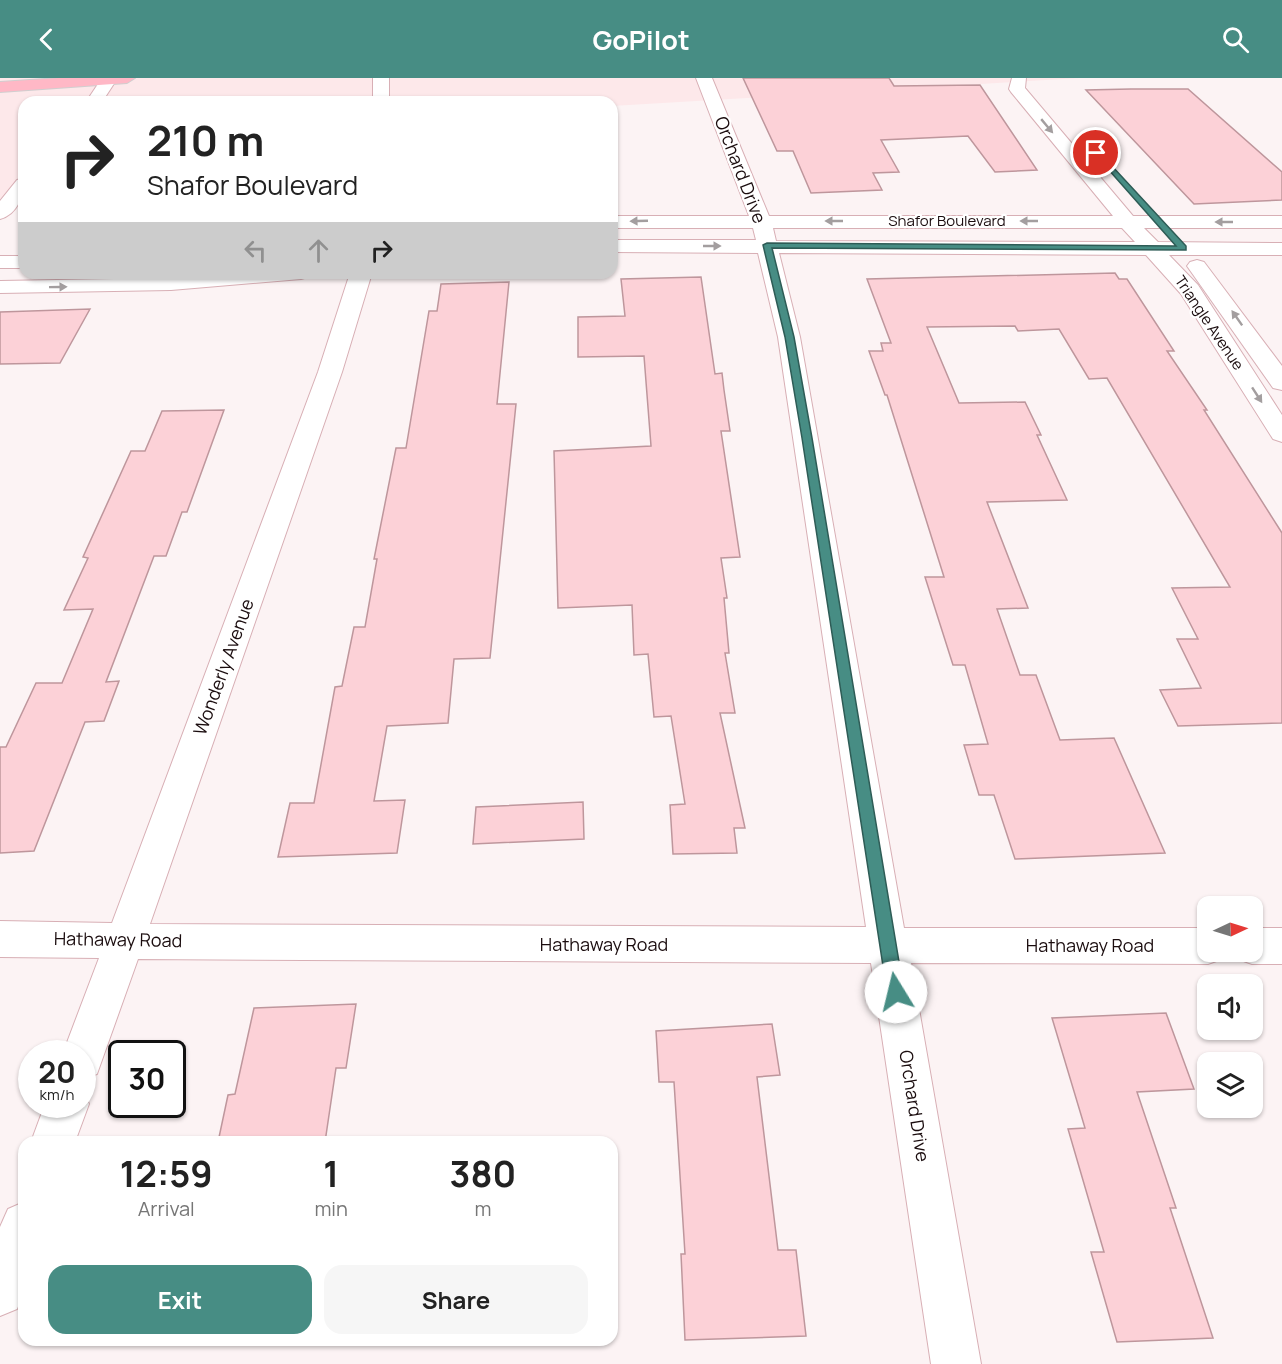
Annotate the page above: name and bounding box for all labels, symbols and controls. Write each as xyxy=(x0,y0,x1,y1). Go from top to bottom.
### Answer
text: GoPilot xyxy=(592,21,690,58)
icon: back xyxy=(30,23,63,56)
icon: search xyxy=(1219,23,1252,56)
text: 210 m xyxy=(147,111,264,169)
street label: Orchard Drive xyxy=(710,113,772,227)
one-way arrow xyxy=(1040,118,1053,133)
icon: right xyxy=(48,120,126,198)
pin xyxy=(1070,127,1121,178)
icon: arrive xyxy=(1079,136,1112,169)
text: Shafor Boulevard xyxy=(147,166,358,203)
street label: Shafor Boulevard xyxy=(888,210,1006,231)
one-way arrow xyxy=(629,216,648,225)
one-way arrow xyxy=(824,216,843,226)
one-way arrow xyxy=(1019,216,1038,226)
one-way arrow xyxy=(1214,217,1233,227)
icon: left xyxy=(239,234,272,267)
icon: ahead xyxy=(302,234,335,267)
icon: right xyxy=(365,234,398,267)
one-way arrow xyxy=(703,241,722,250)
street label: Triangle Avenue xyxy=(1170,271,1249,374)
one-way arrow xyxy=(49,282,68,292)
one-way arrow xyxy=(1231,310,1243,326)
one-way arrow xyxy=(1251,387,1262,403)
street label: Wonderly Avenue xyxy=(187,595,259,738)
north arrow xyxy=(1197,896,1263,962)
map controls xyxy=(1197,896,1263,1118)
street label: Hathaway Road xyxy=(54,926,182,952)
street label: Hathaway Road xyxy=(540,932,668,956)
street label: Hathaway Road xyxy=(1026,933,1154,957)
position arrow xyxy=(864,960,928,1024)
button: sound xyxy=(1197,974,1263,1040)
speed limit sign: 30 xyxy=(108,1040,186,1118)
street label: Orchard Drive xyxy=(894,1048,936,1163)
text: 20 xyxy=(38,1051,76,1092)
button: layers xyxy=(1197,1052,1263,1118)
text: km/h xyxy=(40,1084,74,1105)
text: 12:59 xyxy=(120,1149,213,1198)
text: 1 xyxy=(323,1149,339,1198)
text: 380 xyxy=(450,1149,516,1198)
text: Arrival xyxy=(138,1195,195,1222)
text: min xyxy=(314,1195,348,1222)
text: m xyxy=(474,1195,491,1222)
button: Exit xyxy=(48,1265,312,1334)
button: Share xyxy=(324,1265,588,1334)

